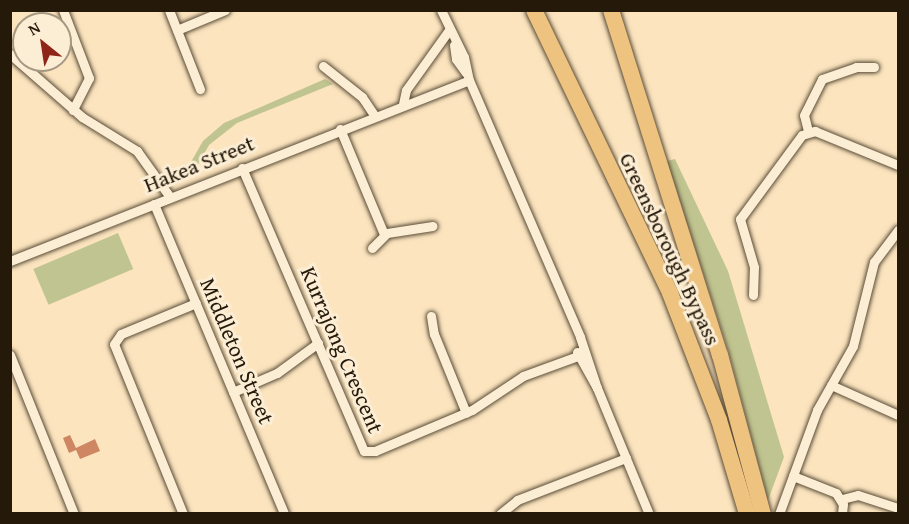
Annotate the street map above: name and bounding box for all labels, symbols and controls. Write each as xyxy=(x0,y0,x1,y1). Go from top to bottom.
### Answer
north arrow xyxy=(12,12,72,72)
text: N xyxy=(23,15,45,41)
street label: Hakea Street xyxy=(140,130,258,198)
street label: Greensborough Bypass xyxy=(614,149,726,349)
street label: Kurrajong Crescent xyxy=(295,263,389,437)
street label: Middleton Street xyxy=(194,274,280,428)

